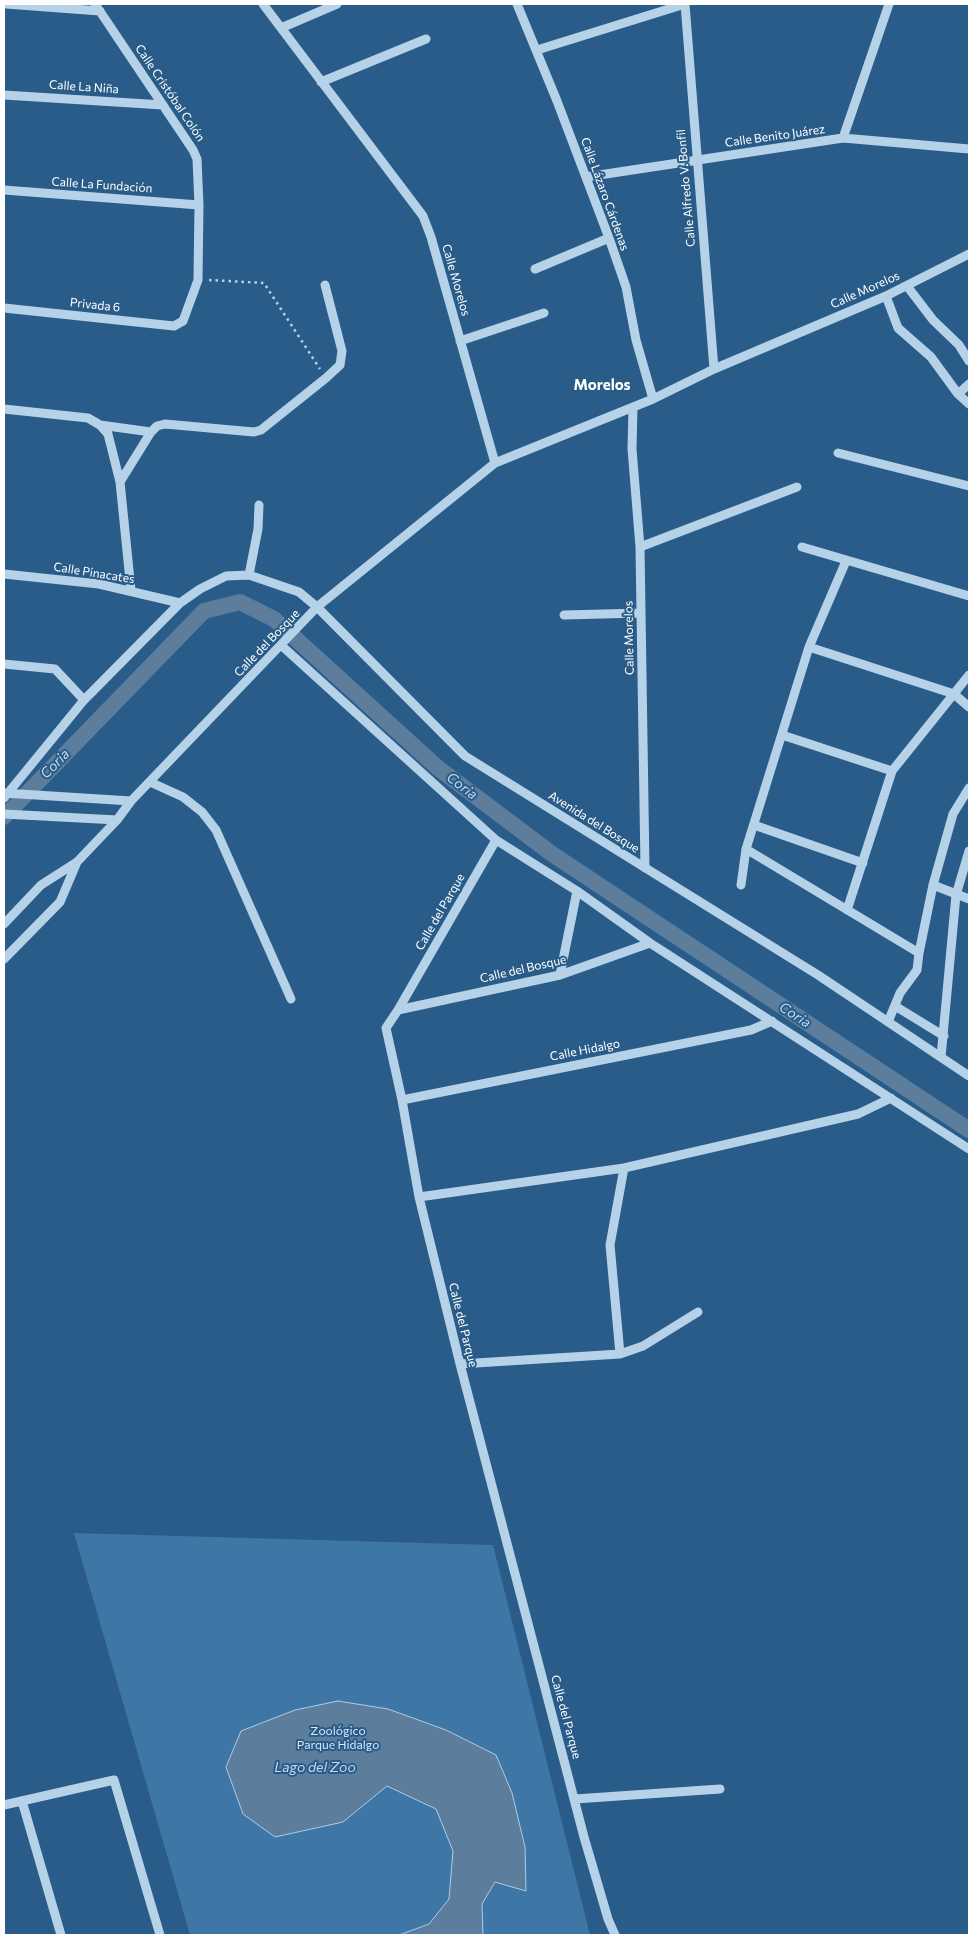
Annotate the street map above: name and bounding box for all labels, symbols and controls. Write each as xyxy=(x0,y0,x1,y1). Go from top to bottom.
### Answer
street label: Calle Cristóbal Colón xyxy=(132,42,208,144)
street label: Calle La Niña xyxy=(49,77,119,97)
street label: Calle Benito Juárez xyxy=(724,122,826,150)
street label: Calle Alfredo V. Bonfil xyxy=(674,129,698,247)
street label: Calle Lázaro Cárdenas xyxy=(578,135,632,253)
street label: Calle La Fundación xyxy=(51,174,153,196)
street label: Calle Morelos xyxy=(439,242,473,318)
street label: Calle Morelos xyxy=(828,268,902,312)
street label: Privada 6 xyxy=(69,295,121,315)
district label: Morelos xyxy=(573,376,631,394)
street label: Calle Pinacates xyxy=(52,559,136,587)
street label: Calle Morelos xyxy=(621,601,637,675)
street label: Calle del Bosque xyxy=(231,606,303,680)
water label: Coria xyxy=(37,746,73,782)
water label: Coria xyxy=(443,769,481,803)
street label: Avenida del Bosque xyxy=(546,788,642,856)
street label: Calle del Parque xyxy=(412,871,468,953)
street label: Calle del Bosque xyxy=(478,952,568,986)
water label: Coria xyxy=(776,999,814,1031)
street label: Calle Hidalgo xyxy=(549,1036,621,1064)
street label: Calle del Parque xyxy=(446,1281,480,1369)
street label: Calle del Parque xyxy=(548,1673,584,1761)
park label: Zoológico Parque Hidalgo xyxy=(297,1724,379,1752)
water label: Lago del Zoo xyxy=(274,1759,356,1775)

